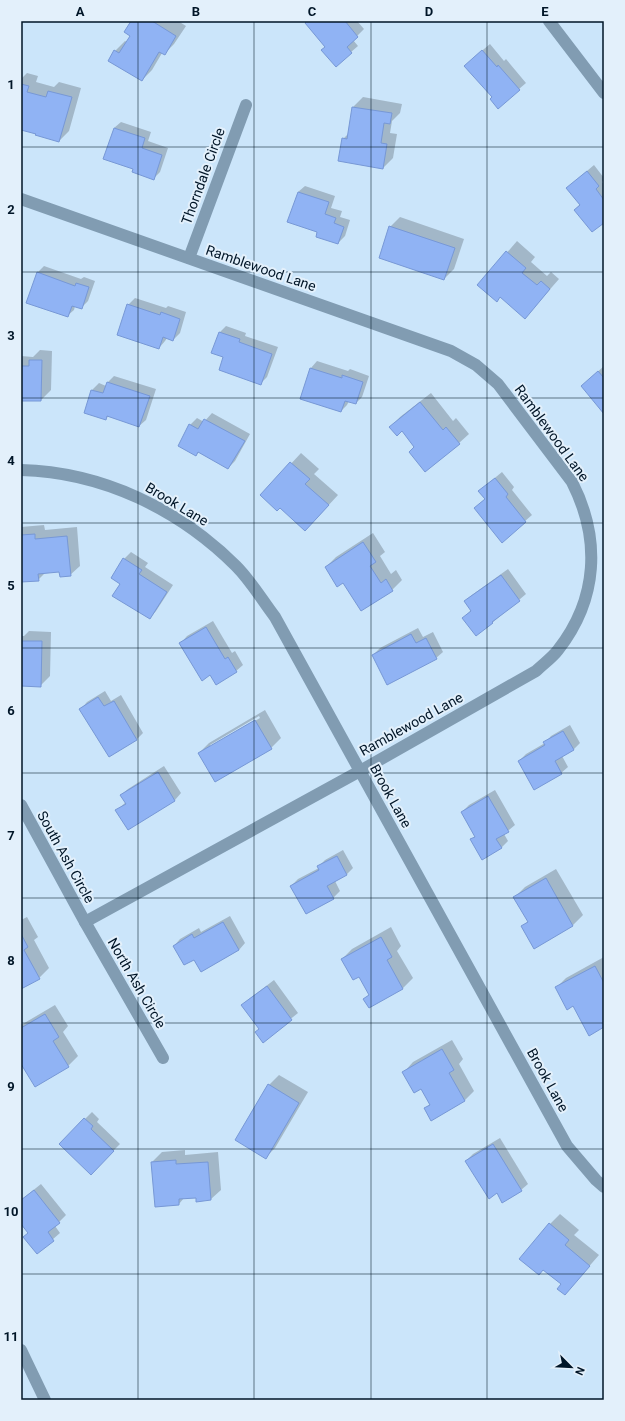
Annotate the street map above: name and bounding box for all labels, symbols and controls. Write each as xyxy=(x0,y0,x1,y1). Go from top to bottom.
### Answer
text: A xyxy=(76,4,85,19)
text: B xyxy=(192,4,200,19)
text: C xyxy=(308,4,317,19)
text: D xyxy=(425,4,433,19)
text: E xyxy=(541,4,549,19)
text: 1 xyxy=(7,77,15,92)
street label: Thorndale Circle xyxy=(178,126,228,226)
text: 2 xyxy=(7,202,15,217)
street label: Ramblewood Lane xyxy=(204,242,318,294)
text: 3 xyxy=(7,328,15,343)
street label: Ramblewood Lane xyxy=(512,382,592,484)
text: 4 xyxy=(7,453,15,468)
street label: Brook Lane xyxy=(143,479,211,529)
text: 5 xyxy=(7,578,15,593)
street label: Ramblewood Lane xyxy=(357,689,465,759)
text: 6 xyxy=(7,703,15,718)
street label: Brook Lane xyxy=(367,761,415,831)
street label: South Ash Circle xyxy=(34,808,98,906)
text: 7 xyxy=(7,828,15,843)
street label: North Ash Circle xyxy=(105,935,169,1031)
text: 8 xyxy=(7,953,15,968)
street label: Brook Lane xyxy=(524,1045,572,1115)
text: 9 xyxy=(7,1079,15,1094)
text: 10 xyxy=(4,1204,18,1219)
text: 11 xyxy=(4,1329,18,1344)
north arrow xyxy=(551,1347,591,1387)
text: N xyxy=(572,1365,587,1377)

